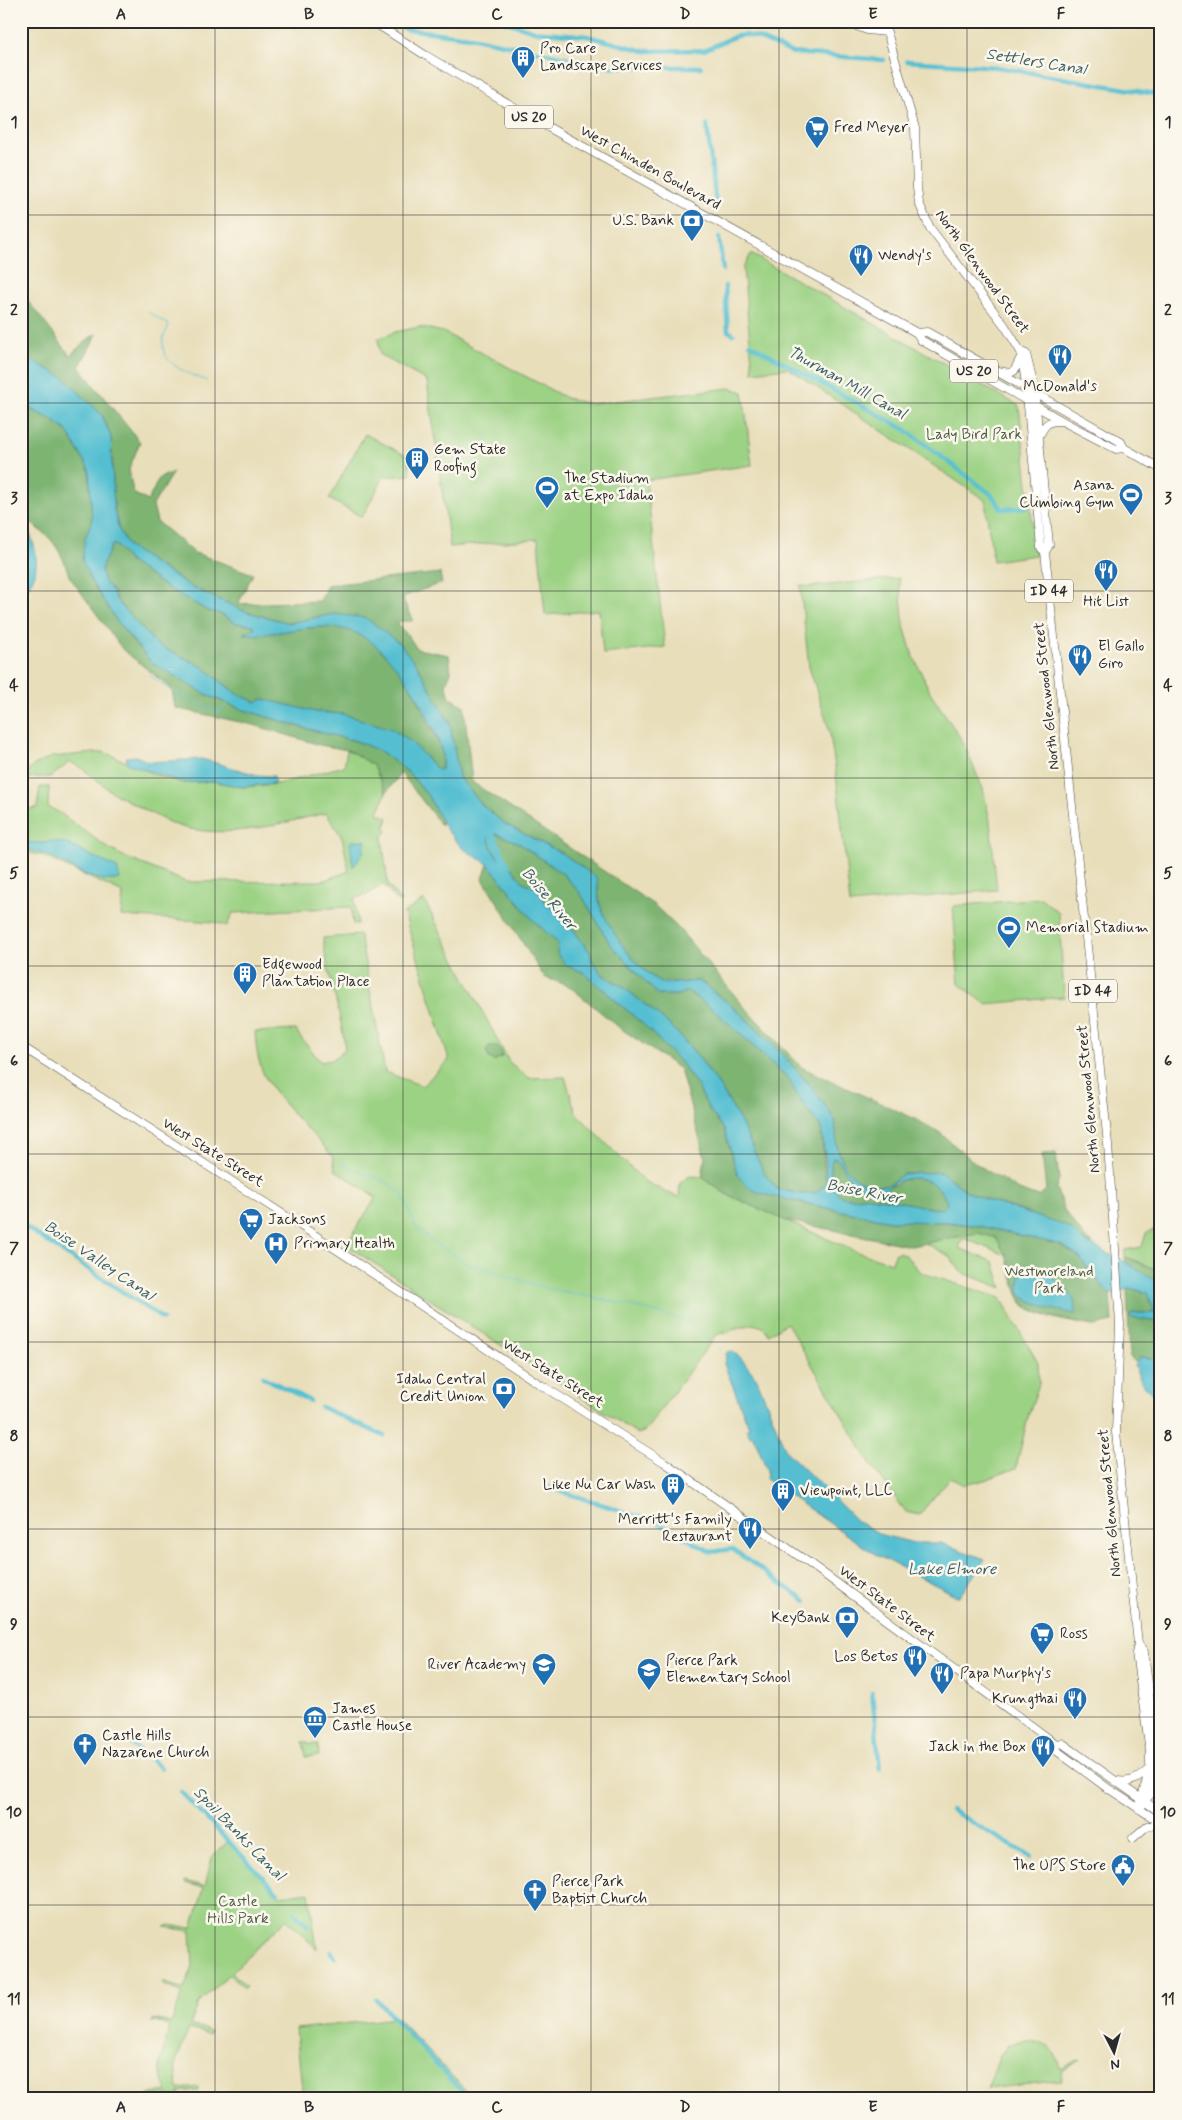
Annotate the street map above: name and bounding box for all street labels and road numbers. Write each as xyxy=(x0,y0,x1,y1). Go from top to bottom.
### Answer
road number: US 20 xyxy=(505,105,553,128)
street label: West Chinden Boulevard xyxy=(576,121,724,215)
street label: North Glenwood Street xyxy=(930,206,1034,338)
road number: US 20 xyxy=(950,360,998,382)
road number: ID 44 xyxy=(1025,580,1073,602)
street label: North Glenwood Street xyxy=(1029,621,1065,771)
road number: ID 44 xyxy=(1069,979,1117,1002)
street label: North Glenwood Street xyxy=(1073,1024,1105,1174)
street label: West State Street xyxy=(158,1114,268,1192)
street label: West State Street xyxy=(498,1335,608,1413)
street label: North Glenwood Street xyxy=(1094,1428,1126,1578)
street label: West State Street xyxy=(835,1561,940,1647)

